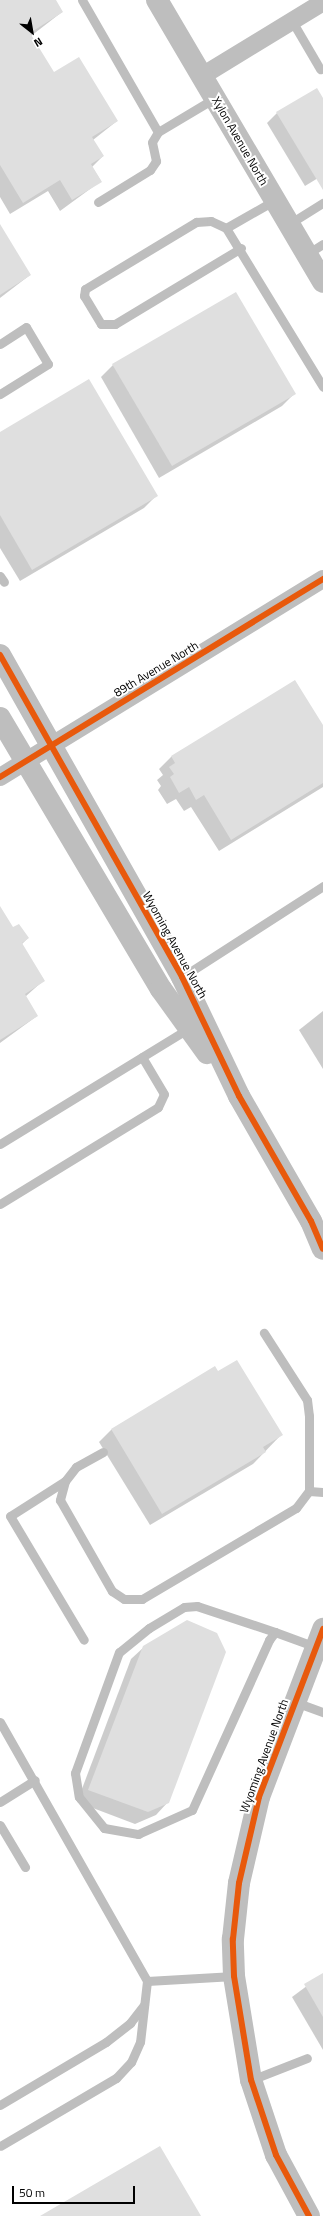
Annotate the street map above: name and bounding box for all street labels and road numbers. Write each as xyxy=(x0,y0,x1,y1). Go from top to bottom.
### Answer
street label: Xylon Avenue North xyxy=(209,94,271,188)
street label: 89th Avenue North xyxy=(111,638,201,700)
street label: Wyoming Avenue North xyxy=(140,889,210,1001)
street label: Wyoming Avenue North xyxy=(237,1697,291,1815)

